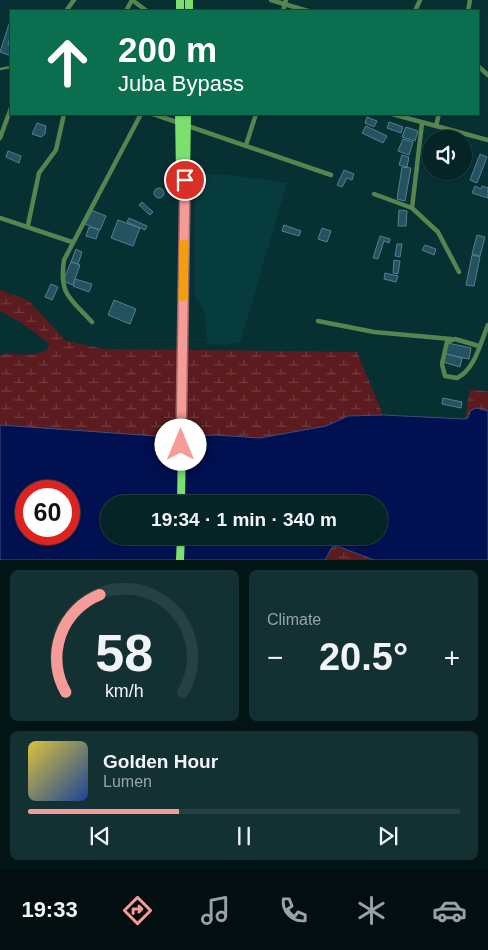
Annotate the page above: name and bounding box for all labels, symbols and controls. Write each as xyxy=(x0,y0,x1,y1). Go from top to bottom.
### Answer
icon: ahead xyxy=(35,30,100,95)
text: 200 m xyxy=(118,30,217,69)
text: Juba Bypass xyxy=(118,71,244,96)
map controls xyxy=(422,130,472,180)
button: sound xyxy=(422,130,472,180)
pin xyxy=(164,159,206,201)
icon: arrive xyxy=(171,166,199,194)
position arrow xyxy=(154,418,206,470)
speed limit sign: 60 xyxy=(15,480,80,545)
text: 19:34 · 1 min · 340 m xyxy=(151,509,337,530)
text: Climate xyxy=(267,611,321,628)
text: 58 xyxy=(96,624,153,682)
text: 20.5° xyxy=(319,636,408,678)
text: − xyxy=(267,642,283,673)
text: + xyxy=(444,642,460,673)
text: km/h xyxy=(105,681,144,701)
text: Golden Hour xyxy=(103,751,218,772)
text: Lumen xyxy=(103,773,152,790)
icon: previous xyxy=(86,822,114,850)
icon: pause xyxy=(230,822,258,850)
icon: next xyxy=(374,822,402,850)
icon: directions xyxy=(120,893,155,928)
icon: music xyxy=(198,893,233,928)
icon: phone xyxy=(276,893,311,928)
icon: climate xyxy=(354,893,389,928)
icon: car xyxy=(432,893,467,928)
text: 19:33 xyxy=(21,897,78,922)

